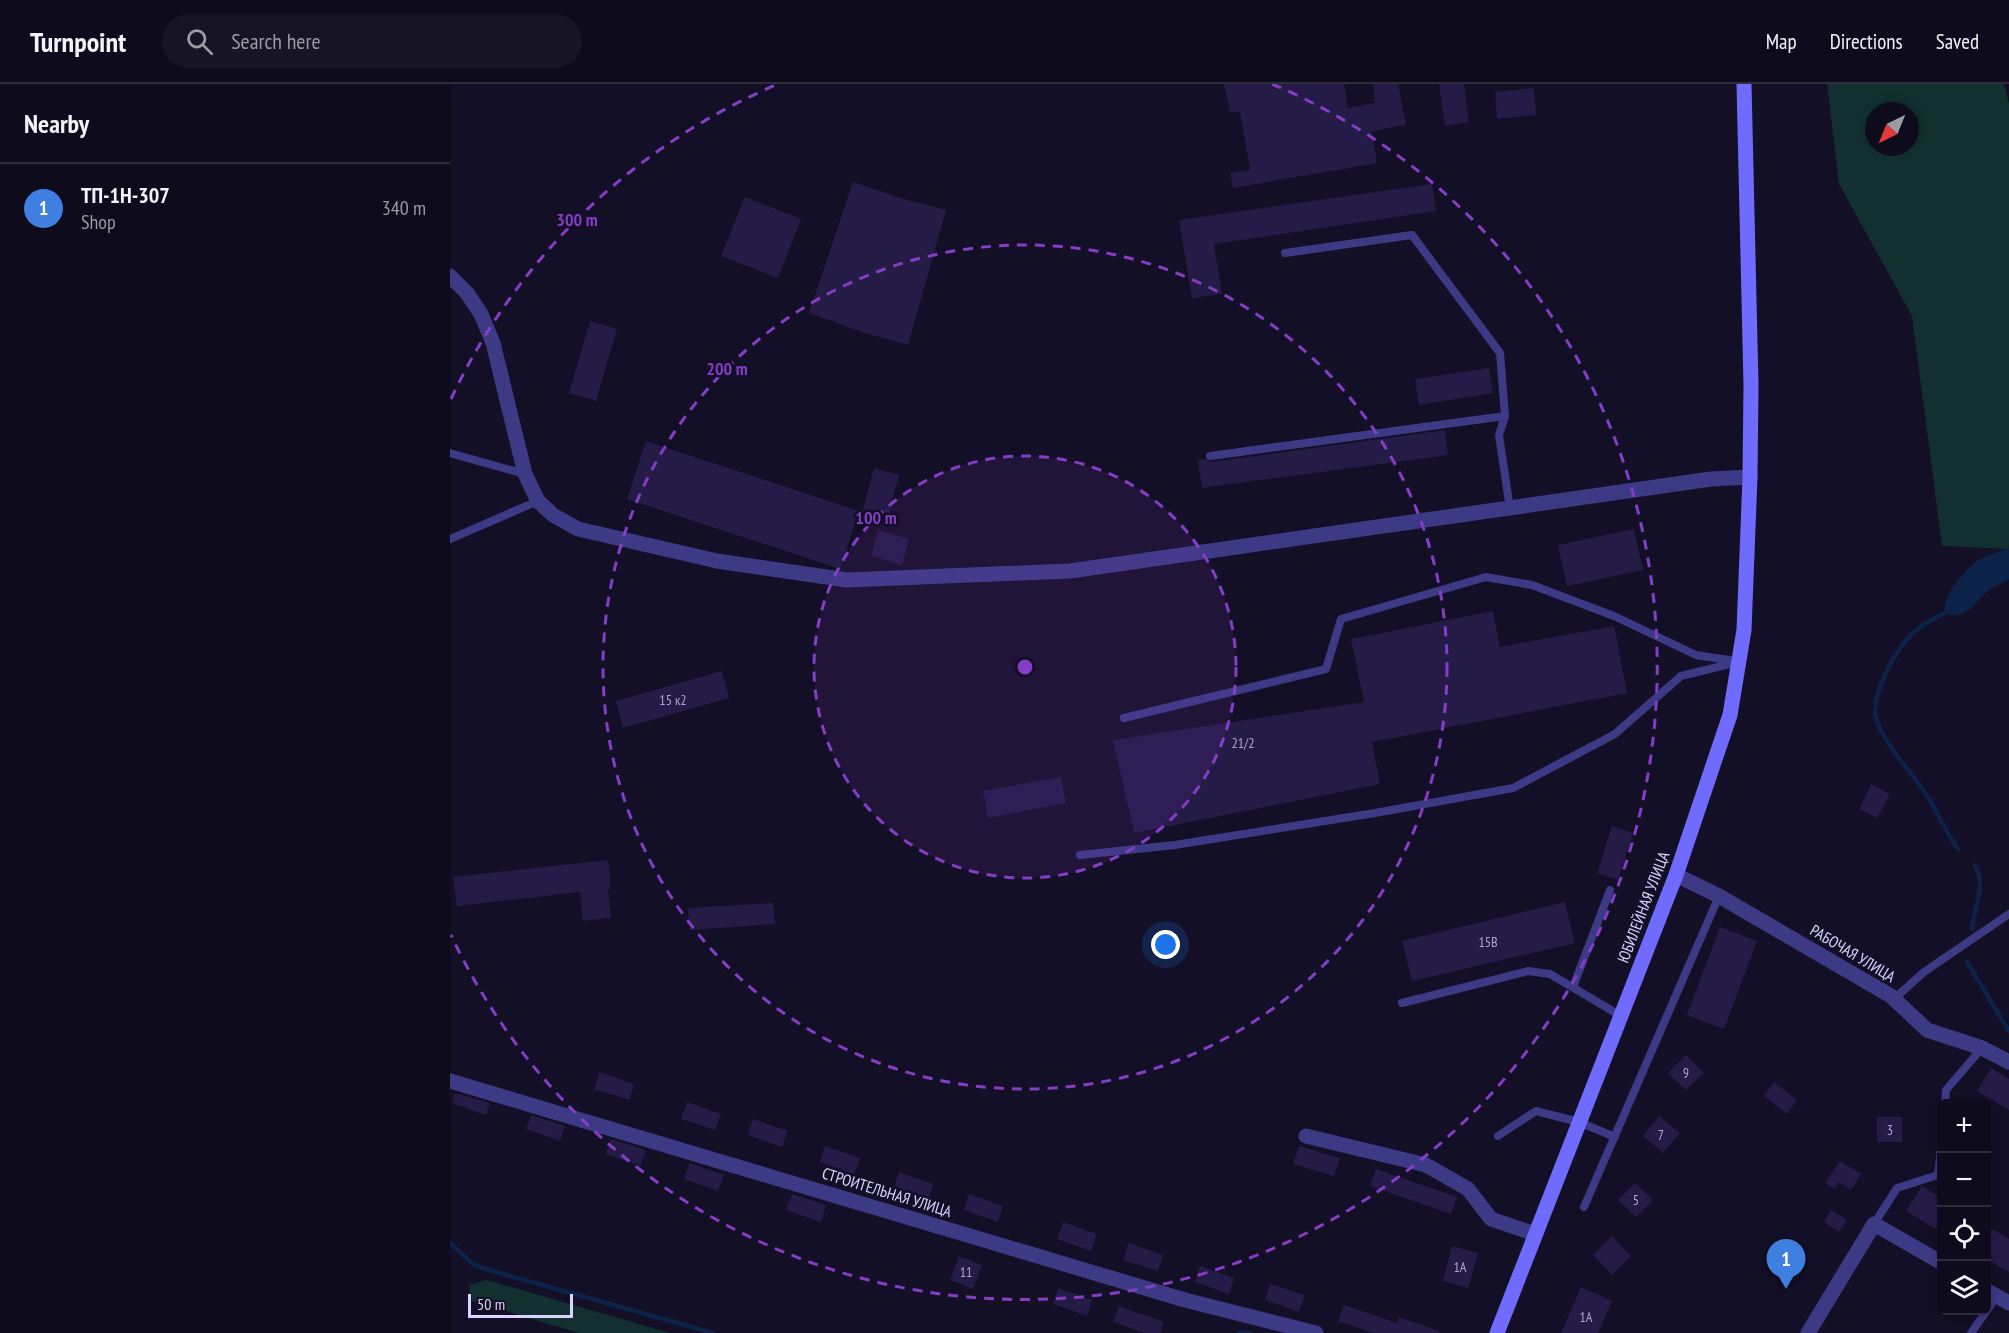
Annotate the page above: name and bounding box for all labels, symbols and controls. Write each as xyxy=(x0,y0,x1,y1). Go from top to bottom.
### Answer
search box xyxy=(162,14,582,68)
text: Turnpoint xyxy=(30,23,126,60)
icon: search xyxy=(183,25,216,58)
text: Search here xyxy=(231,27,321,55)
text: Map xyxy=(1766,28,1797,55)
text: Directions xyxy=(1830,28,1903,55)
text: Saved xyxy=(1936,28,1979,55)
north arrow xyxy=(1865,102,1919,156)
text: Nearby xyxy=(24,107,89,140)
text: ТП-1Н-307 xyxy=(81,181,170,209)
text: 1 xyxy=(39,195,48,221)
text: 340 m xyxy=(382,195,426,221)
text: 300 m xyxy=(556,208,598,231)
text: Shop xyxy=(81,209,116,235)
text: 200 m xyxy=(706,357,748,380)
text: 100 m xyxy=(855,506,897,529)
centre of rings xyxy=(1015,657,1035,677)
house number: 15 к2 xyxy=(659,691,687,709)
house number: 21/2 xyxy=(1231,734,1255,752)
street label: ЮБИЛЕЙНАЯ УЛИЦА xyxy=(1613,848,1674,965)
street label: РАБОЧАЯ УЛИЦА xyxy=(1807,920,1900,986)
your location xyxy=(1151,930,1180,959)
house number: 15В xyxy=(1478,933,1498,951)
house number: 9 xyxy=(1683,1064,1689,1082)
map controls xyxy=(1937,1099,1991,1315)
button: + xyxy=(1937,1099,1991,1153)
house number: 3 xyxy=(1887,1121,1893,1139)
house number: 7 xyxy=(1658,1126,1664,1144)
button: − xyxy=(1937,1153,1991,1207)
street label: СТРОИТЕЛЬНАЯ УЛИЦА xyxy=(820,1163,955,1221)
house number: 5 xyxy=(1633,1191,1639,1209)
button: locate xyxy=(1937,1207,1991,1261)
pin: 1 xyxy=(1766,1240,1806,1289)
house number: 1А xyxy=(1454,1258,1467,1276)
button: layers xyxy=(1937,1261,1991,1315)
house number: 11 xyxy=(960,1263,972,1281)
scale bar xyxy=(468,1291,573,1318)
text: 50 m xyxy=(477,1294,505,1314)
house number: 1А xyxy=(1580,1308,1593,1326)

